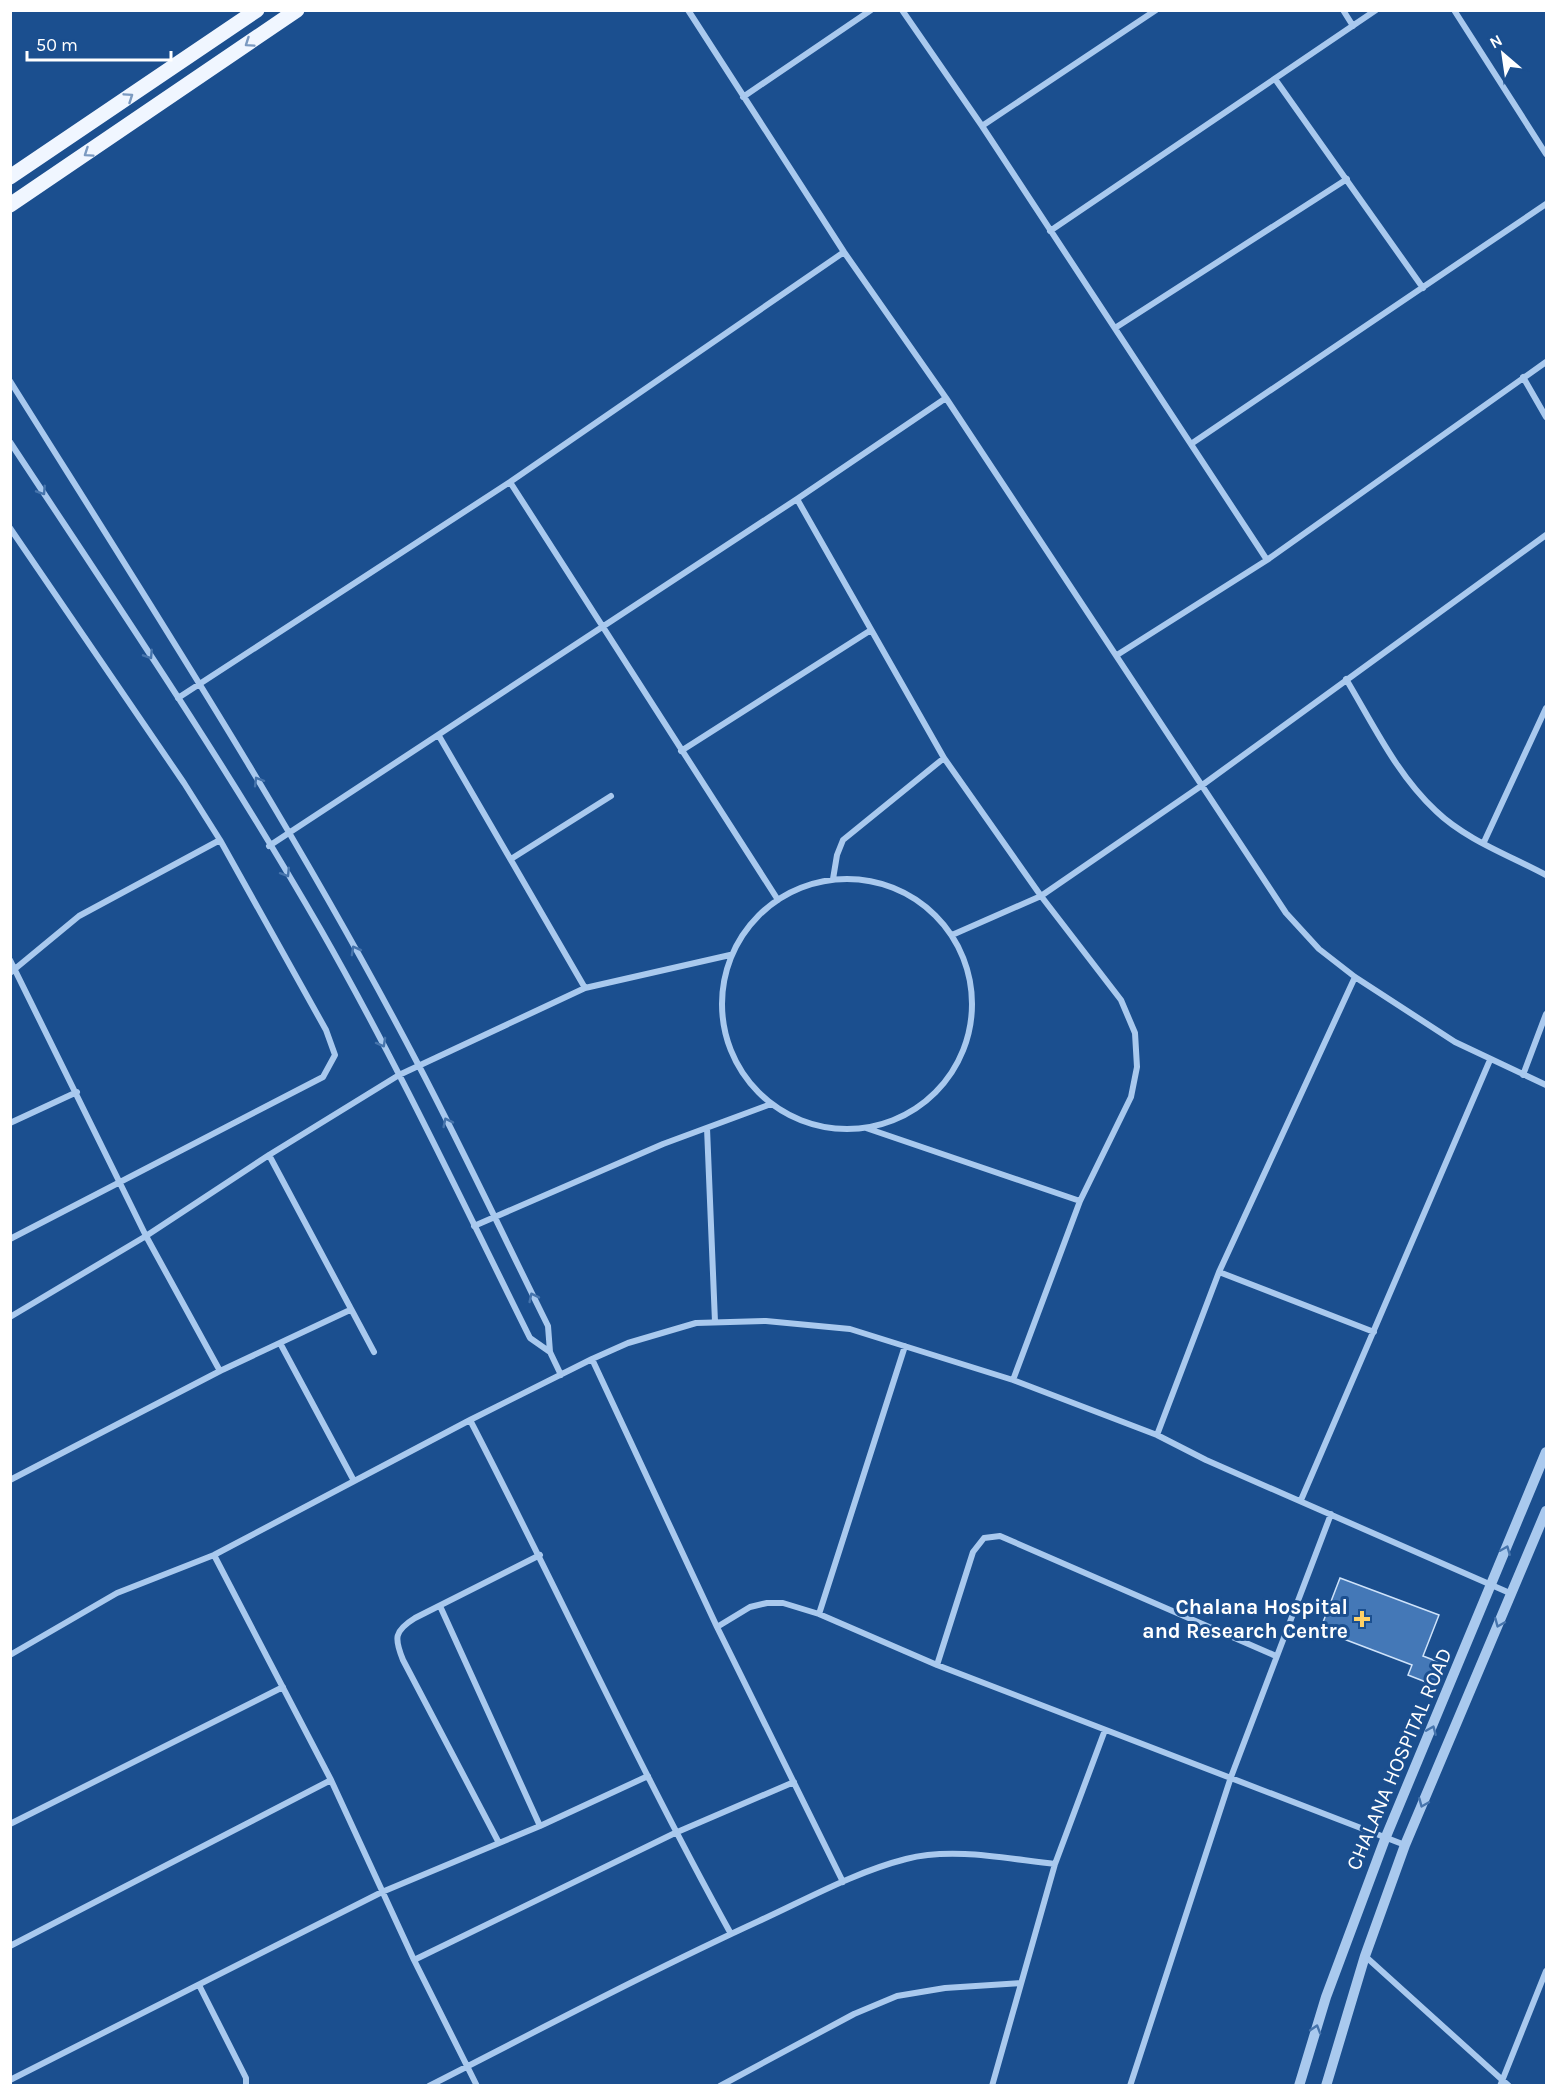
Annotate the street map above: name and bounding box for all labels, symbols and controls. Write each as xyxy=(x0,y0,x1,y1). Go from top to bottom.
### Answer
scale bar xyxy=(27,24,171,62)
north arrow xyxy=(1473,24,1533,84)
text: N xyxy=(1486,30,1506,52)
text: 50 m xyxy=(36,34,78,56)
one-way arrow xyxy=(245,36,256,47)
one-way arrow xyxy=(122,93,133,104)
one-way arrow xyxy=(83,146,94,157)
one-way arrow xyxy=(35,485,47,495)
one-way arrow xyxy=(142,648,153,659)
one-way arrow xyxy=(253,777,265,787)
one-way arrow xyxy=(278,867,290,877)
one-way arrow xyxy=(350,946,362,956)
one-way arrow xyxy=(375,1037,386,1047)
one-way arrow xyxy=(442,1117,454,1128)
one-way arrow xyxy=(529,1292,541,1303)
one-way arrow xyxy=(1499,1545,1511,1556)
place label: Chalana Hospital and Research Centre xyxy=(1142,1595,1348,1643)
marker: Chalana Hospital and Research Centre xyxy=(1353,1610,1371,1628)
one-way arrow xyxy=(1494,1617,1506,1628)
street label: CHALANA HOSPITAL ROAD xyxy=(1341,1644,1457,1874)
one-way arrow xyxy=(1425,1726,1437,1737)
one-way arrow xyxy=(1418,1796,1430,1807)
one-way arrow xyxy=(1309,2024,1321,2035)

